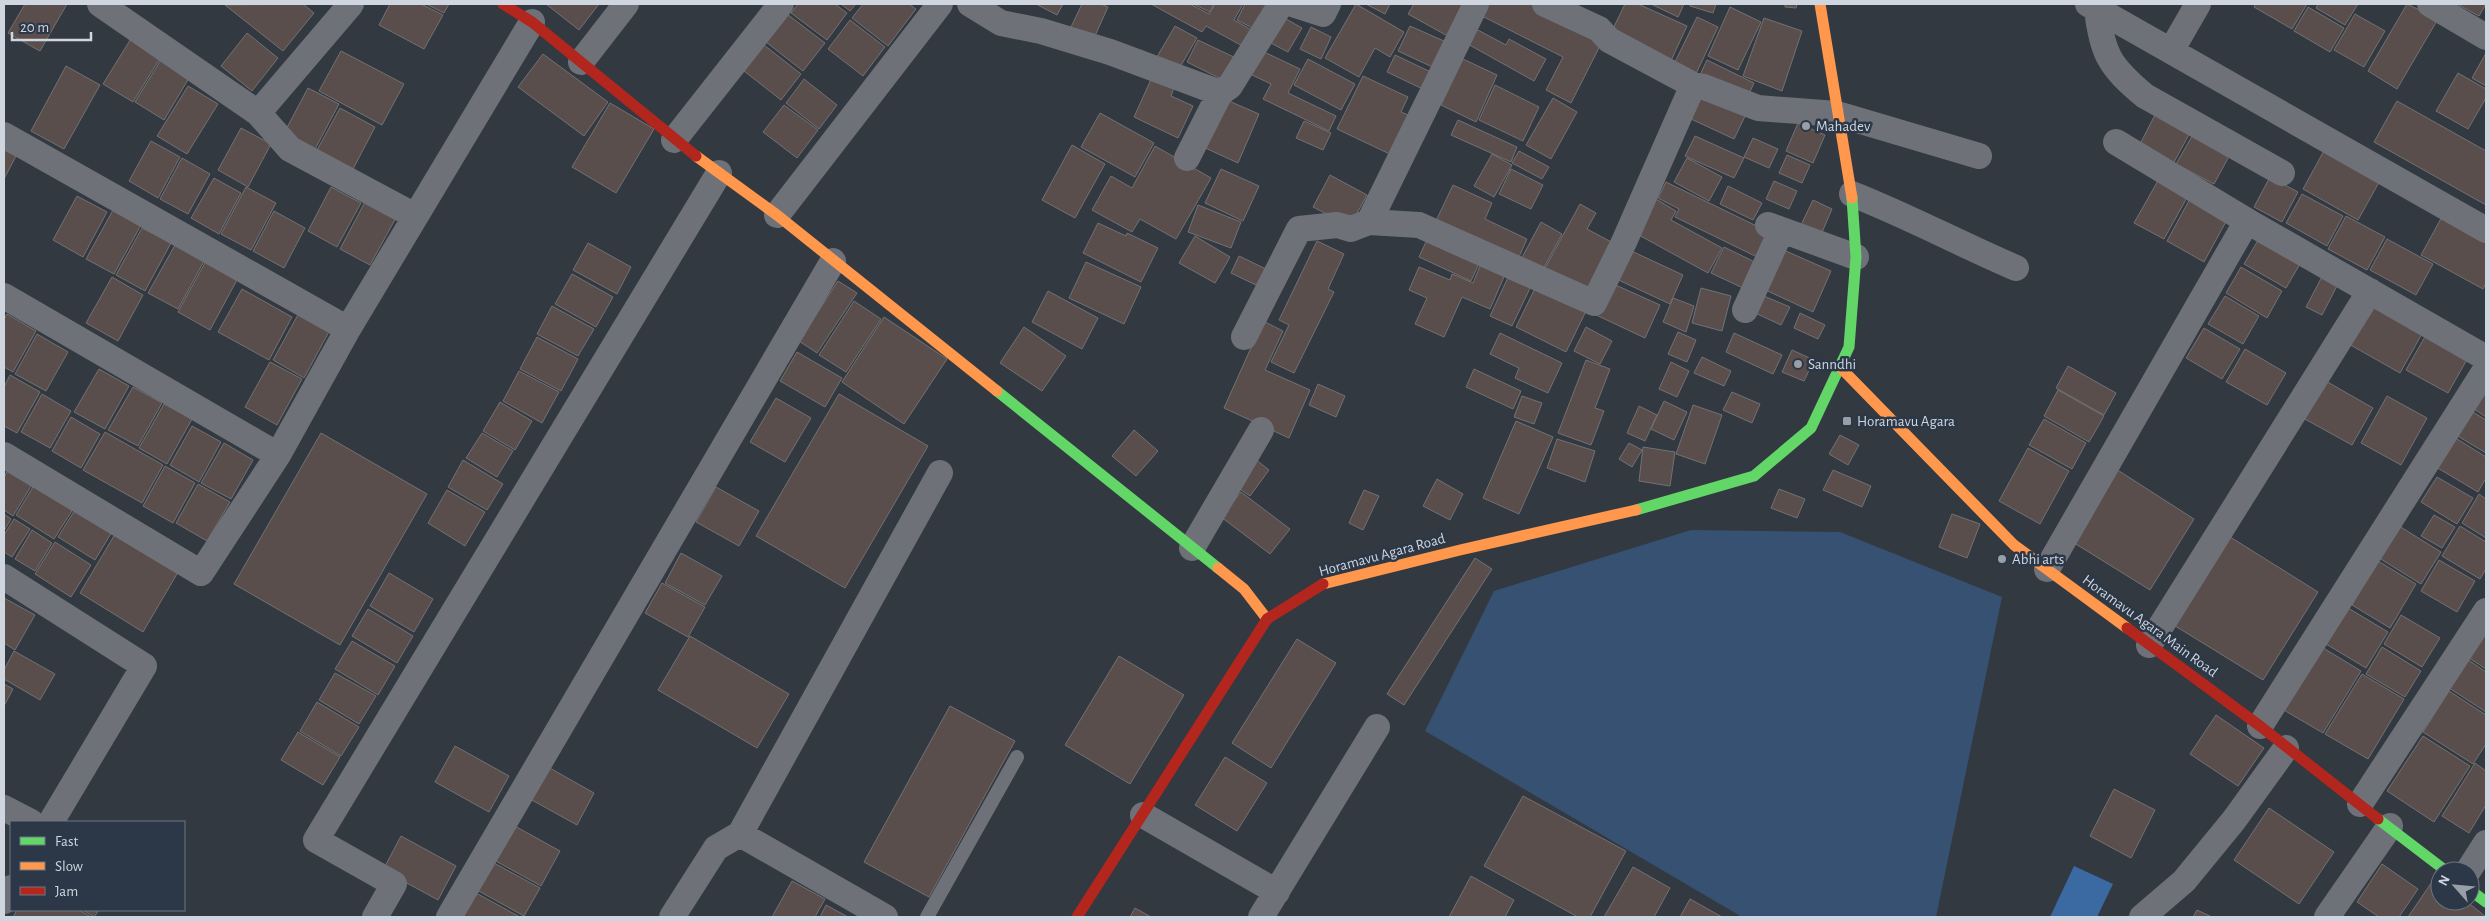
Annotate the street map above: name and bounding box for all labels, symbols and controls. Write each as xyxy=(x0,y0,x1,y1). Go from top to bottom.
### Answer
scale bar xyxy=(12,10,91,42)
text: 20 m xyxy=(20,20,49,35)
place label: Mahadev xyxy=(1816,119,1871,134)
marker: Mahadev xyxy=(1800,120,1812,132)
place label: Sanndhi xyxy=(1808,357,1856,372)
marker: Sanndhi xyxy=(1792,358,1804,370)
place label: Horamavu Agara xyxy=(1857,414,1955,429)
marker: Horamavu Agara xyxy=(1841,415,1853,427)
street label: Horamavu Agara Road xyxy=(1317,531,1447,579)
place label: Abhi arts xyxy=(2012,552,2064,567)
marker: Abhi arts xyxy=(1996,553,2008,565)
street label: Horamavu Agara Main Road xyxy=(2080,572,2220,680)
legend xyxy=(10,821,185,911)
text: Fast xyxy=(55,834,79,849)
text: Slow xyxy=(55,859,83,874)
north arrow xyxy=(2430,861,2480,911)
text: N xyxy=(2436,873,2453,888)
text: Jam xyxy=(55,884,78,899)

